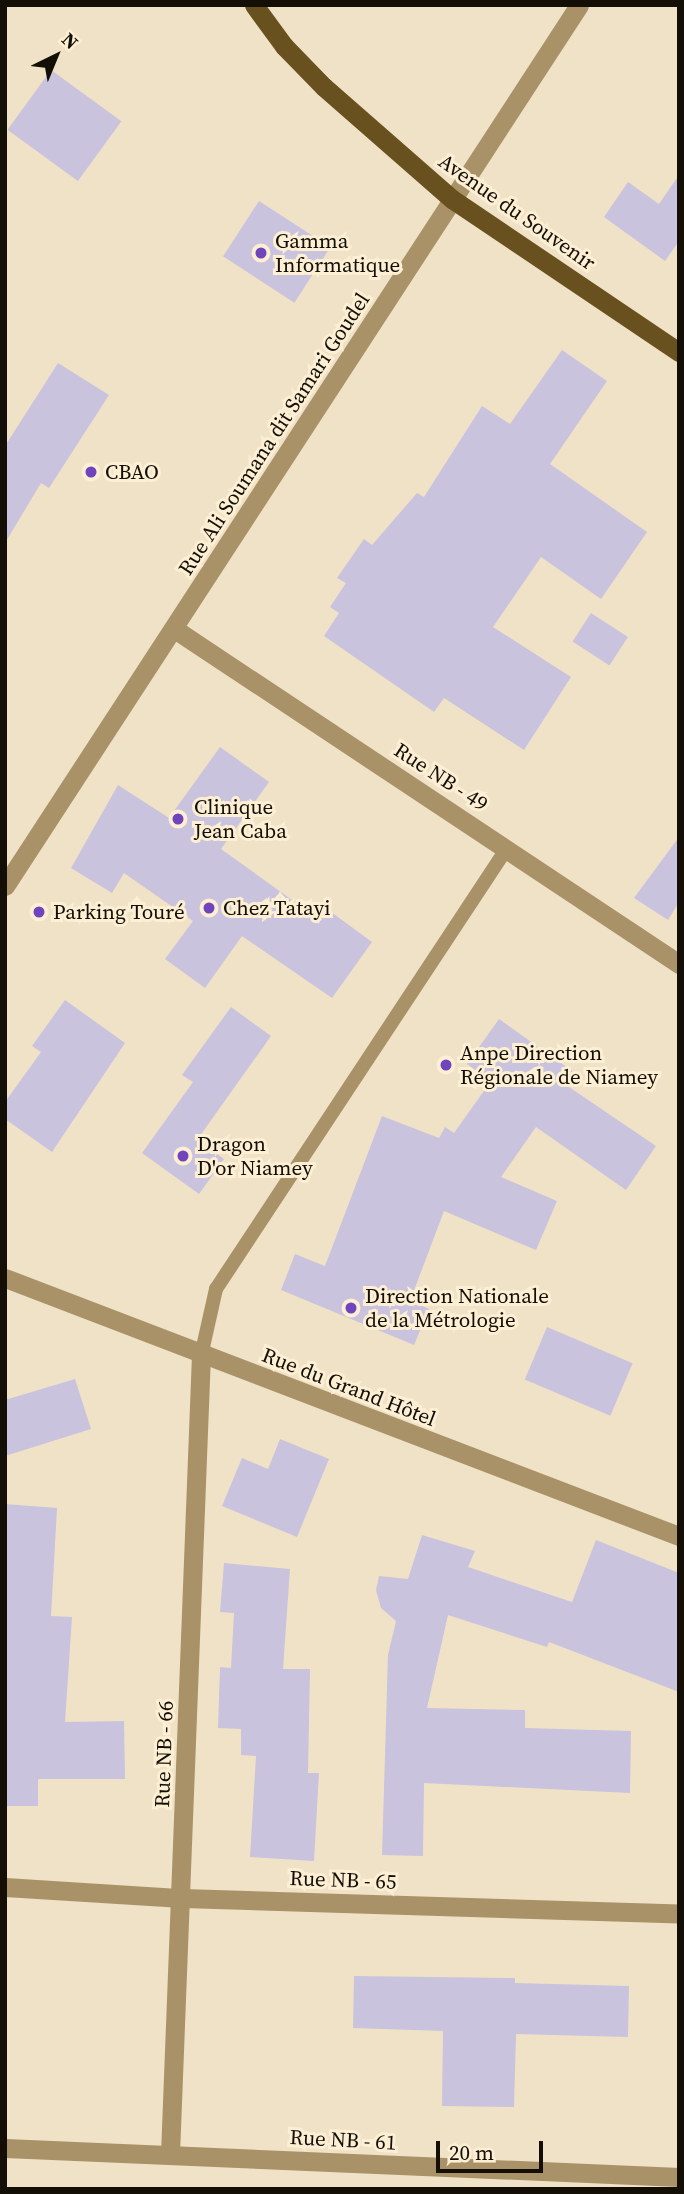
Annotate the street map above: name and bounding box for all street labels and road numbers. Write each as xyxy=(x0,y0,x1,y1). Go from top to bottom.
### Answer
street label: Avenue du Souvenir xyxy=(434,149,600,275)
street label: Rue Ali Soumana dit Samari Goudel xyxy=(173,288,375,580)
street label: Rue NB - 49 xyxy=(389,737,493,817)
street label: Rue du Grand Hôtel xyxy=(259,1342,439,1432)
street label: Rue NB - 66 xyxy=(150,1700,178,1808)
street label: Rue NB - 65 xyxy=(289,1866,397,1894)
street label: Rue NB - 61 xyxy=(289,2125,397,2155)

